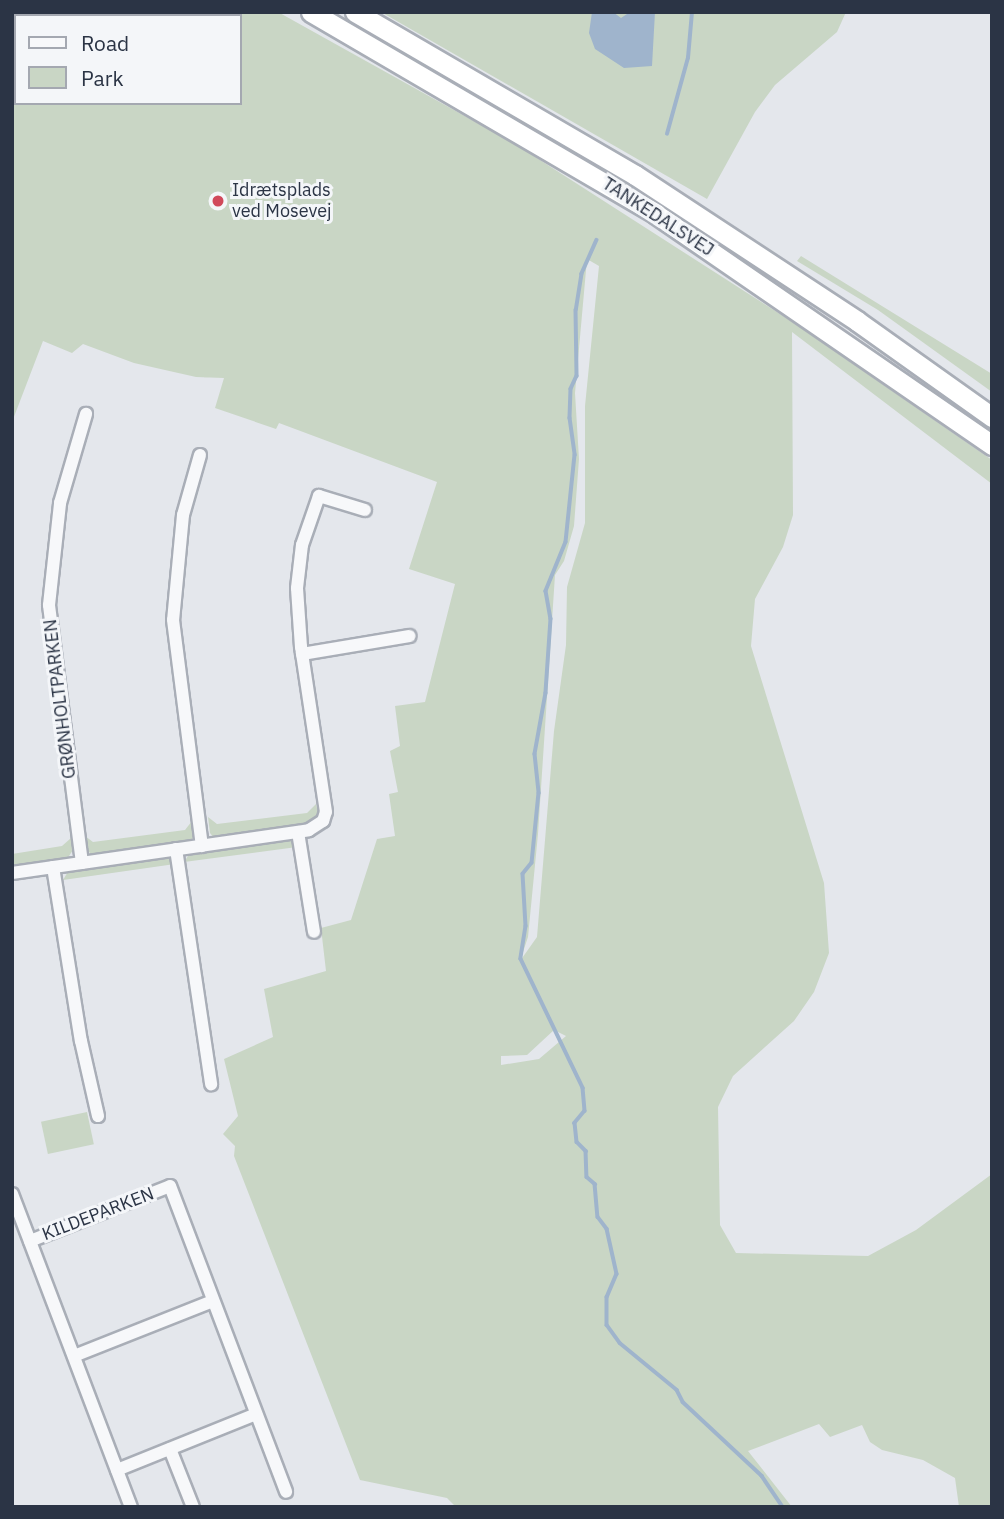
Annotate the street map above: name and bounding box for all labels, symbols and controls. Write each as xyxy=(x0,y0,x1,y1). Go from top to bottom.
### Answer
legend xyxy=(14,14,242,105)
text: Road xyxy=(81,29,129,57)
text: Park xyxy=(81,64,124,92)
street label: TANKEDALSVEJ xyxy=(598,173,718,261)
place label: Idrætsplads ved Mosevej xyxy=(232,180,332,222)
marker: Idrætsplads ved Mosevej xyxy=(210,193,226,209)
street label: GRØNHOLTPARKEN xyxy=(39,618,81,780)
street label: KILDEPARKEN xyxy=(39,1183,157,1245)

